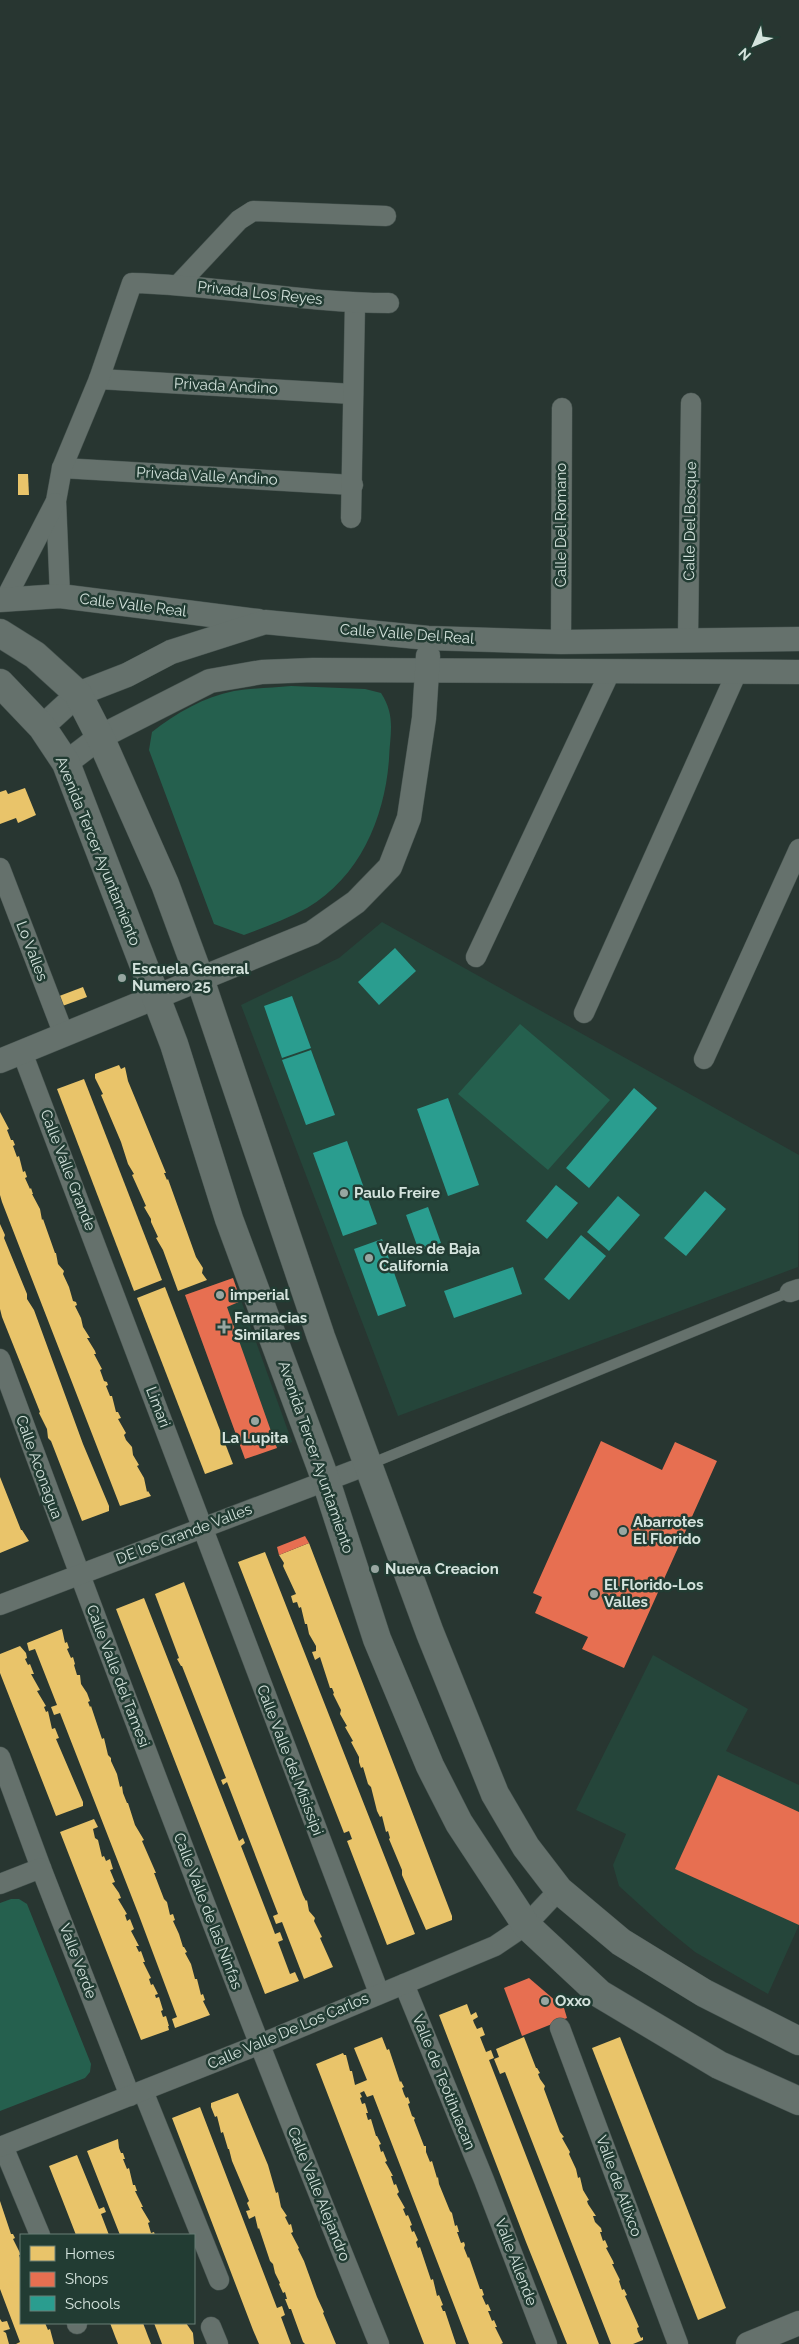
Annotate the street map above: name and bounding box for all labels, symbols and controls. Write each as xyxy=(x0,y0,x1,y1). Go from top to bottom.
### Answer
north arrow xyxy=(729,20,779,70)
text: N xyxy=(735,45,754,64)
street label: Privada Los Reyes xyxy=(197,277,323,309)
street label: Privada Andino xyxy=(174,374,278,398)
street label: Calle Del Bosque xyxy=(680,461,700,581)
street label: Privada Valle Andino xyxy=(136,463,278,489)
street label: Calle Del Romano xyxy=(552,463,570,587)
street label: Calle Valle Real xyxy=(78,590,188,621)
street label: Calle Valle Del Real xyxy=(339,620,476,648)
street label: Avenida Tercer Ayuntamiento xyxy=(52,754,144,948)
street label: Lo Valles xyxy=(12,919,52,983)
place label: Escuela General Numero 25 xyxy=(132,960,249,995)
marker: Escuela General Numero 25 xyxy=(116,972,128,984)
street label: Calle Valle Grande xyxy=(37,1107,99,1233)
place label: Paulo Freire xyxy=(354,1184,440,1202)
marker: Paulo Freire xyxy=(338,1187,350,1199)
place label: Valles de Baja California xyxy=(379,1240,480,1275)
marker: Valles de Baja California xyxy=(363,1252,375,1264)
place label: imperial xyxy=(230,1286,290,1304)
marker: imperial xyxy=(214,1289,226,1301)
place label: Farmacias Similares xyxy=(234,1309,307,1344)
marker: Farmacias Similares xyxy=(218,1321,230,1333)
street label: Avenida Tercer Ayuntamiento xyxy=(275,1358,357,1556)
street label: Limari xyxy=(142,1384,174,1430)
street label: Calle Aconagua xyxy=(12,1413,66,1521)
marker: La Lupita xyxy=(249,1415,261,1427)
place label: La Lupita xyxy=(222,1429,289,1447)
street label: DE los Grande Valles xyxy=(114,1500,254,1568)
place label: Abarrotes El Florido xyxy=(633,1513,704,1548)
marker: Abarrotes El Florido xyxy=(617,1525,629,1537)
place label: Nueva Creacion xyxy=(385,1560,499,1578)
marker: Nueva Creacion xyxy=(369,1563,381,1575)
place label: El Florido-Los Valles xyxy=(604,1576,703,1611)
marker: El Florido-Los Valles xyxy=(588,1588,600,1600)
street label: Calle Valle del Tamesi xyxy=(83,1602,153,1750)
street label: Calle Valle del Misissipi xyxy=(253,1682,327,1838)
street label: Calle Valle de las Ninfas xyxy=(170,1830,246,1992)
street label: Valle Verde xyxy=(55,1921,101,2001)
street label: Calle Valle De Los Carlos xyxy=(205,1989,371,2073)
place label: Oxxo xyxy=(555,1992,591,2010)
marker: Oxxo xyxy=(539,1995,551,2007)
street label: Valle de Teotihuacan xyxy=(409,2012,479,2152)
street label: Calle Valle Alejandro xyxy=(284,2124,354,2264)
street label: Valle de Atlixco xyxy=(592,2133,646,2239)
street label: Valle Allende xyxy=(491,2216,541,2308)
legend xyxy=(20,2234,195,2324)
text: Homes xyxy=(65,2245,115,2263)
text: Shops xyxy=(65,2270,108,2288)
text: Schools xyxy=(65,2295,120,2313)

